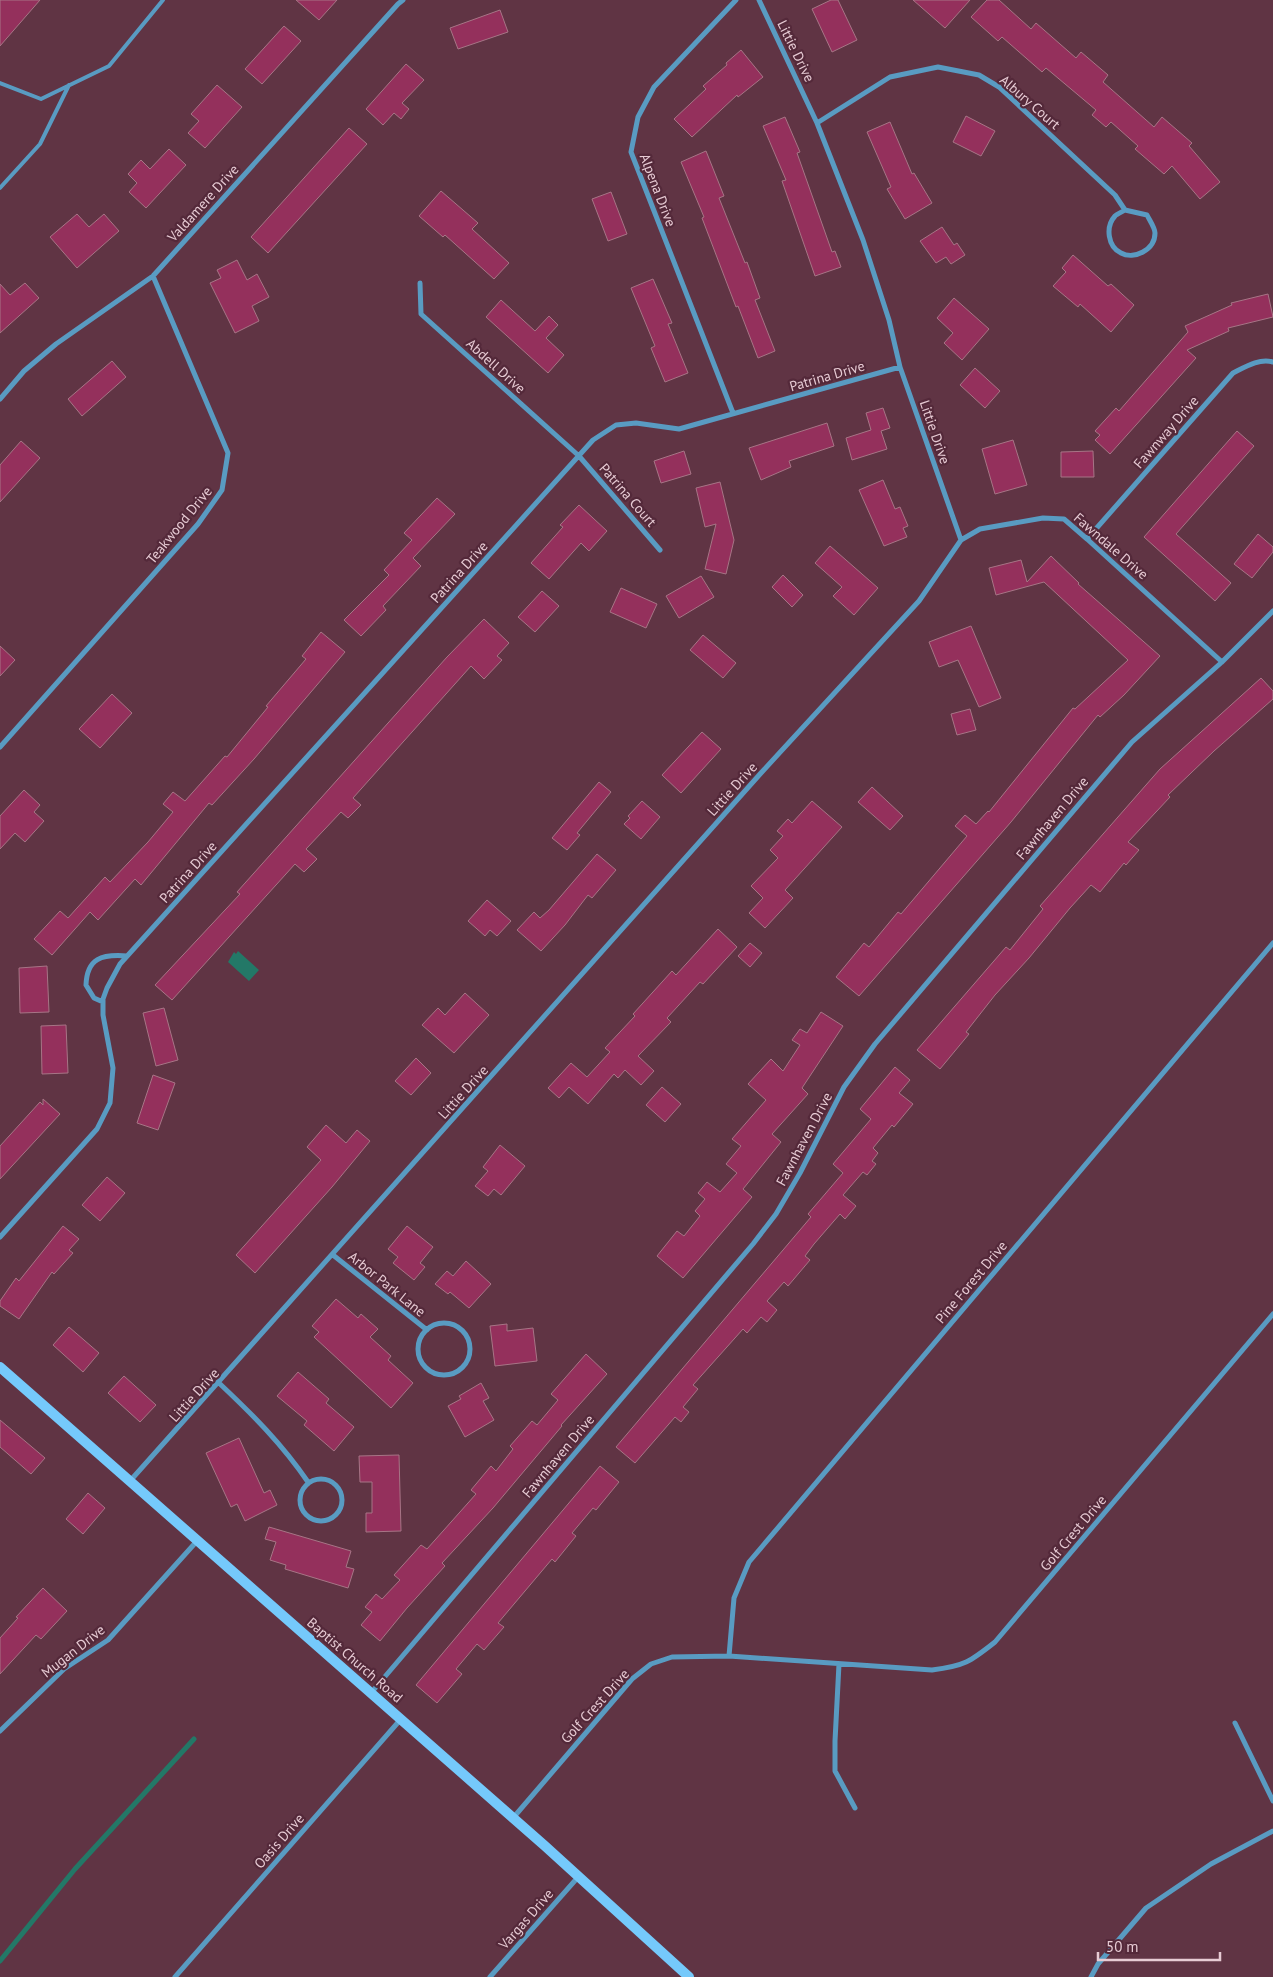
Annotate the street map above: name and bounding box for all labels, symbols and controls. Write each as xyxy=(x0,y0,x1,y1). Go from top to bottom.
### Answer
street label: Littie Drive xyxy=(773,17,819,85)
street label: Albury Court xyxy=(996,71,1064,133)
street label: Alpena Drive xyxy=(636,151,680,229)
street label: Valdamere Drive xyxy=(163,160,243,246)
street label: Abdell Drive xyxy=(463,335,529,397)
street label: Patrina Drive xyxy=(787,357,867,395)
street label: Fawnway Drive xyxy=(1130,392,1202,472)
street label: Littie Drive xyxy=(916,398,954,466)
street label: Patrina Court xyxy=(596,460,661,531)
street label: Teakwood Drive xyxy=(142,483,216,567)
street label: Fawndale Drive xyxy=(1070,509,1152,583)
street label: Patrina Drive xyxy=(426,537,492,607)
street label: Littie Drive xyxy=(703,758,761,820)
street label: Fawnhaven Drive xyxy=(1012,773,1092,863)
street label: Patrina Drive xyxy=(155,837,221,907)
street label: Littie Drive xyxy=(434,1061,492,1123)
street label: Fawnhaven Drive xyxy=(772,1089,836,1189)
street label: Pine Forest Drive xyxy=(931,1237,1011,1327)
street label: Arbor Park Lane xyxy=(345,1247,429,1321)
street label: Littie Drive xyxy=(165,1364,223,1426)
street label: Fawnhaven Drive xyxy=(518,1411,598,1501)
street label: Golf Crest Drive xyxy=(1036,1491,1110,1575)
street label: Baptist Church Road xyxy=(303,1614,407,1706)
street label: Mugan Drive xyxy=(38,1621,108,1681)
street label: Golf Crest Drive xyxy=(557,1665,633,1747)
street label: Oasis Drive xyxy=(250,1810,308,1872)
street label: Vargas Drive xyxy=(494,1885,557,1954)
scale bar xyxy=(1098,1930,1220,1962)
text: 50 m xyxy=(1106,1937,1139,1956)

